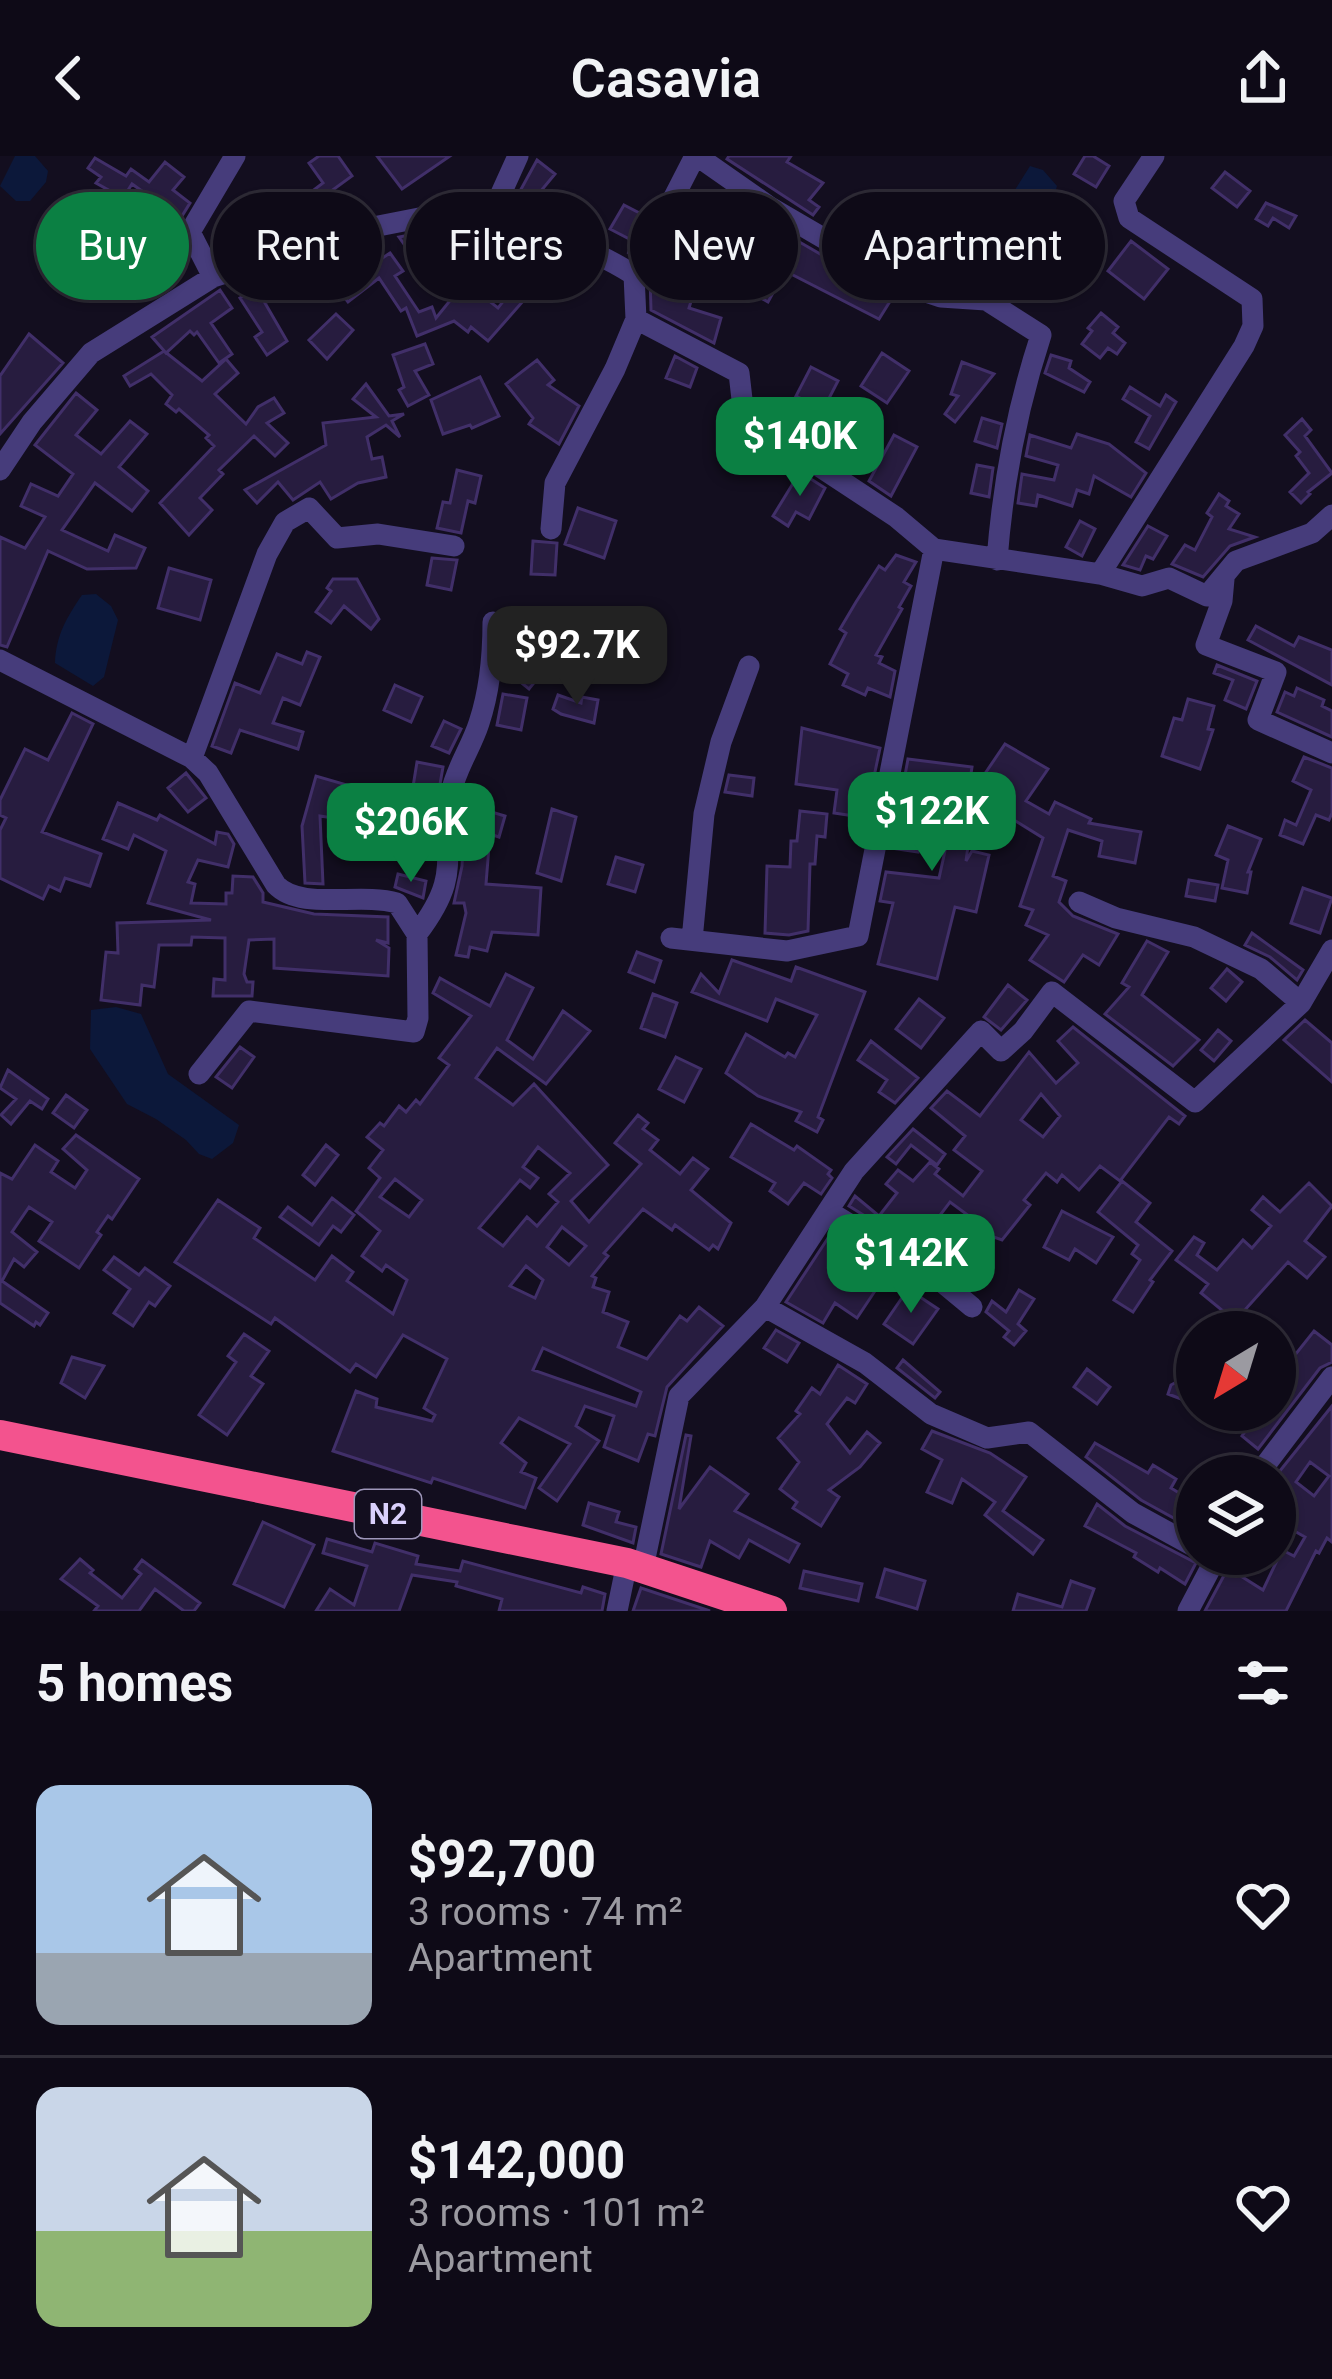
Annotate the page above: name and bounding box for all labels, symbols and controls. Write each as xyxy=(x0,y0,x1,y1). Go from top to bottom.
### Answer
icon: back xyxy=(36,45,102,111)
icon: share xyxy=(1230,45,1296,111)
text: Casavia xyxy=(571,47,761,110)
chip: Buy xyxy=(36,192,189,300)
chip: Rent xyxy=(213,192,382,300)
chip: Filters xyxy=(406,192,606,300)
chip: New xyxy=(630,192,798,300)
chip: Apartment xyxy=(822,192,1105,300)
pin: $140K xyxy=(716,397,884,499)
text: $140K xyxy=(743,413,857,459)
pin: $92.7K xyxy=(479,606,675,708)
text: $92.7K xyxy=(514,622,640,668)
pin: $122K xyxy=(848,772,1016,874)
pin: $206K xyxy=(327,783,495,885)
text: $122K xyxy=(875,788,989,834)
text: $206K xyxy=(354,799,468,845)
pin: $142K xyxy=(827,1214,995,1316)
text: $142K xyxy=(854,1230,968,1276)
north arrow xyxy=(1176,1311,1296,1431)
map controls xyxy=(1176,1311,1296,1575)
button: layers xyxy=(1176,1455,1296,1575)
road number: N2 xyxy=(355,1490,421,1538)
icon: filters xyxy=(1230,1650,1296,1716)
text: 5 homes xyxy=(36,1654,233,1713)
text: $92,700 xyxy=(408,1830,596,1889)
icon: home xyxy=(132,1833,276,1977)
icon: heart xyxy=(1230,1872,1296,1938)
text: 3 rooms · 74 m² xyxy=(408,1889,683,1935)
text: Apartment xyxy=(408,1935,593,1981)
text: $142,000 xyxy=(408,2131,625,2190)
icon: home xyxy=(132,2135,276,2279)
icon: heart xyxy=(1230,2174,1296,2240)
text: 3 rooms · 101 m² xyxy=(408,2190,705,2236)
text: Apartment xyxy=(408,2236,593,2282)

